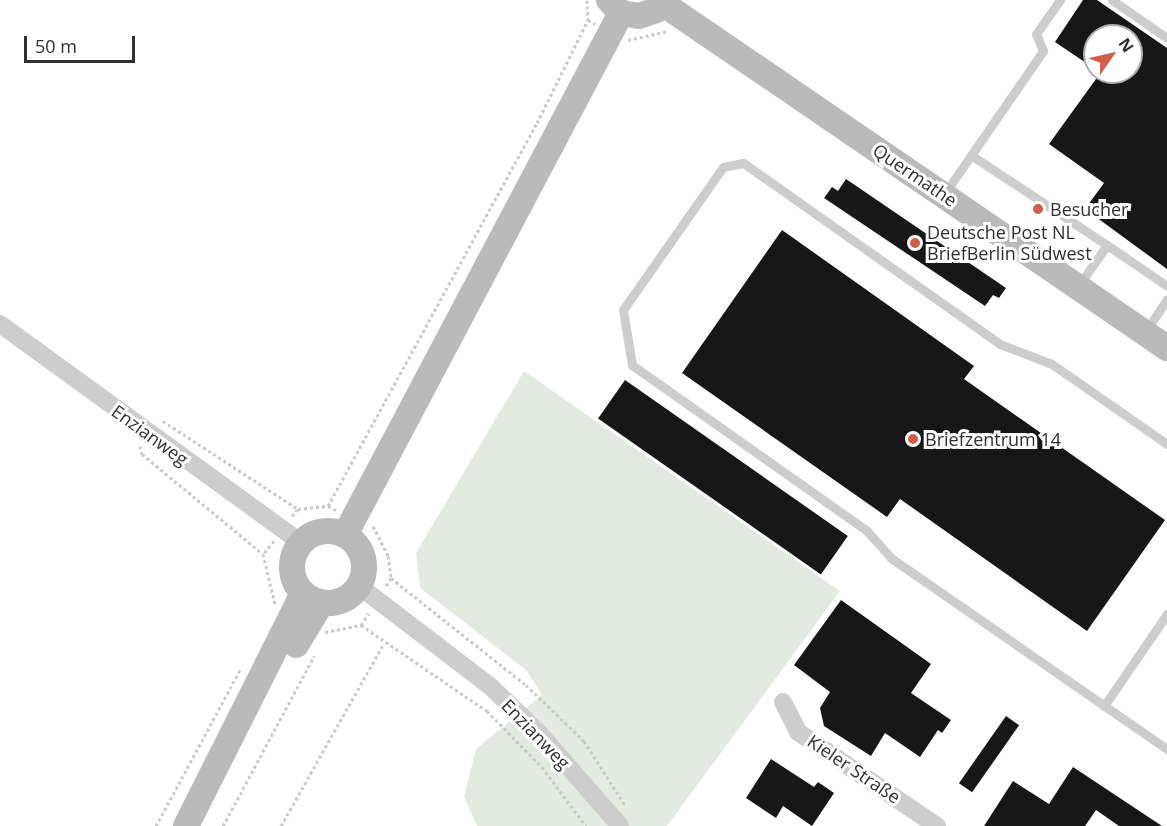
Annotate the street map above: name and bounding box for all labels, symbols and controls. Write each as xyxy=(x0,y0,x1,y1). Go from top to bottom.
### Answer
scale bar xyxy=(27,24,138,62)
north arrow xyxy=(1083,24,1143,84)
text: 50 m xyxy=(35,34,77,58)
text: N xyxy=(1114,34,1139,57)
street label: Quermathe xyxy=(869,139,961,211)
place label: Besucher xyxy=(1050,198,1128,220)
marker: Besucher xyxy=(1031,202,1045,216)
place label: Deutsche Post NL BriefBerlin Südwest xyxy=(927,222,1092,264)
marker: Deutsche Post NL BriefBerlin Südwest xyxy=(908,236,922,250)
street label: Enzianweg xyxy=(108,400,192,470)
place label: Briefzentrum 14 xyxy=(925,428,1061,450)
marker: Briefzentrum 14 xyxy=(906,432,920,446)
street label: Enzianweg xyxy=(497,695,575,773)
street label: Kieler Straße xyxy=(803,730,905,808)

